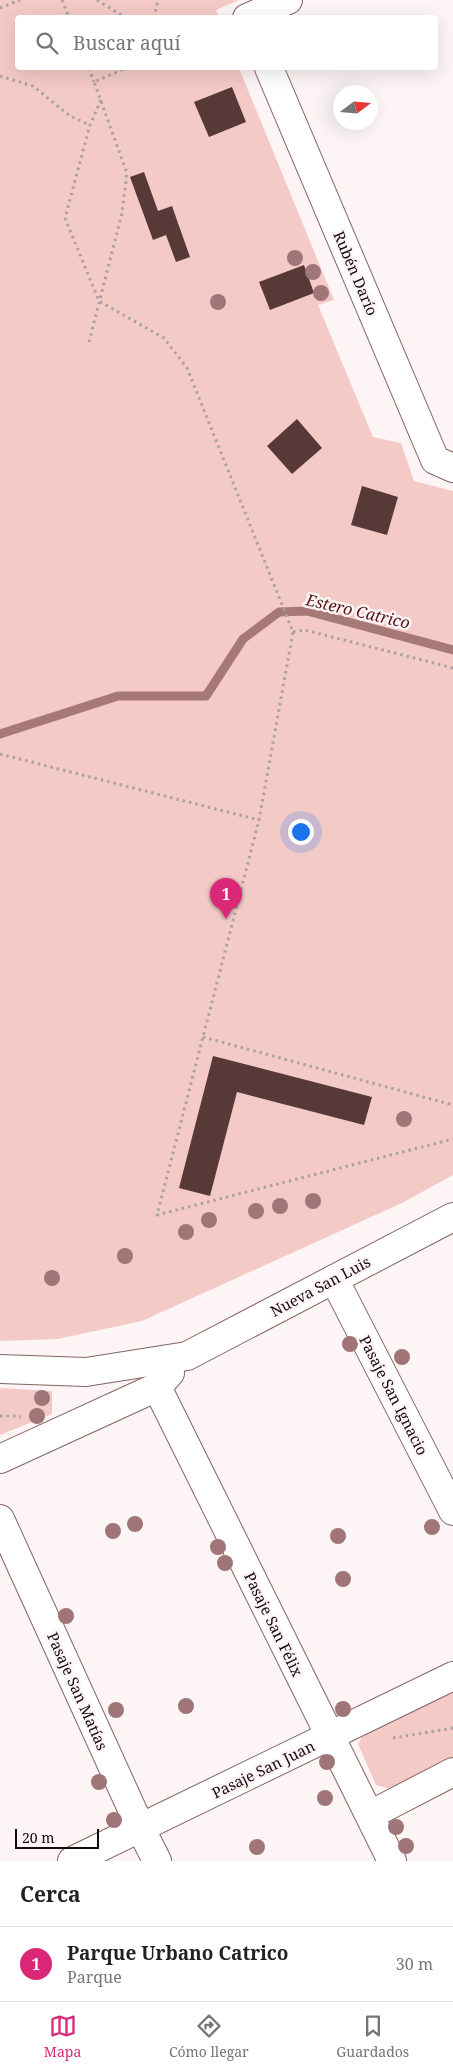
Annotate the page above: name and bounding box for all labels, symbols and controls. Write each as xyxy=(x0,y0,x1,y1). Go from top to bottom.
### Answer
search box xyxy=(15,15,438,70)
icon: search xyxy=(33,29,61,57)
text: Buscar aquí xyxy=(73,30,181,56)
north arrow xyxy=(333,85,378,130)
street label: Rubén Darío xyxy=(329,228,383,318)
water label: Estero Catrico xyxy=(303,588,412,634)
your location xyxy=(288,819,314,845)
pin: 1 xyxy=(210,878,242,919)
street label: Nueva San Luis xyxy=(266,1251,374,1321)
street label: Pasaje San Ignacio xyxy=(355,1332,433,1458)
street label: Pasaje San Félix xyxy=(240,1569,308,1680)
street label: Pasaje San Matías xyxy=(43,1629,113,1753)
street label: Pasaje San Juan xyxy=(208,1735,318,1803)
scale bar xyxy=(15,1826,99,1849)
text: 20 m xyxy=(22,1828,55,1847)
text: Cerca xyxy=(20,1880,81,1908)
text: Parque Urbano Catrico xyxy=(67,1940,289,1966)
text: 1 xyxy=(31,1953,41,1975)
text: 30 m xyxy=(396,1953,433,1975)
text: Parque xyxy=(67,1966,122,1988)
tab: Mapa xyxy=(44,2012,81,2061)
tab: Cómo llegar xyxy=(169,2012,249,2061)
tab: Guardados xyxy=(336,2012,409,2061)

